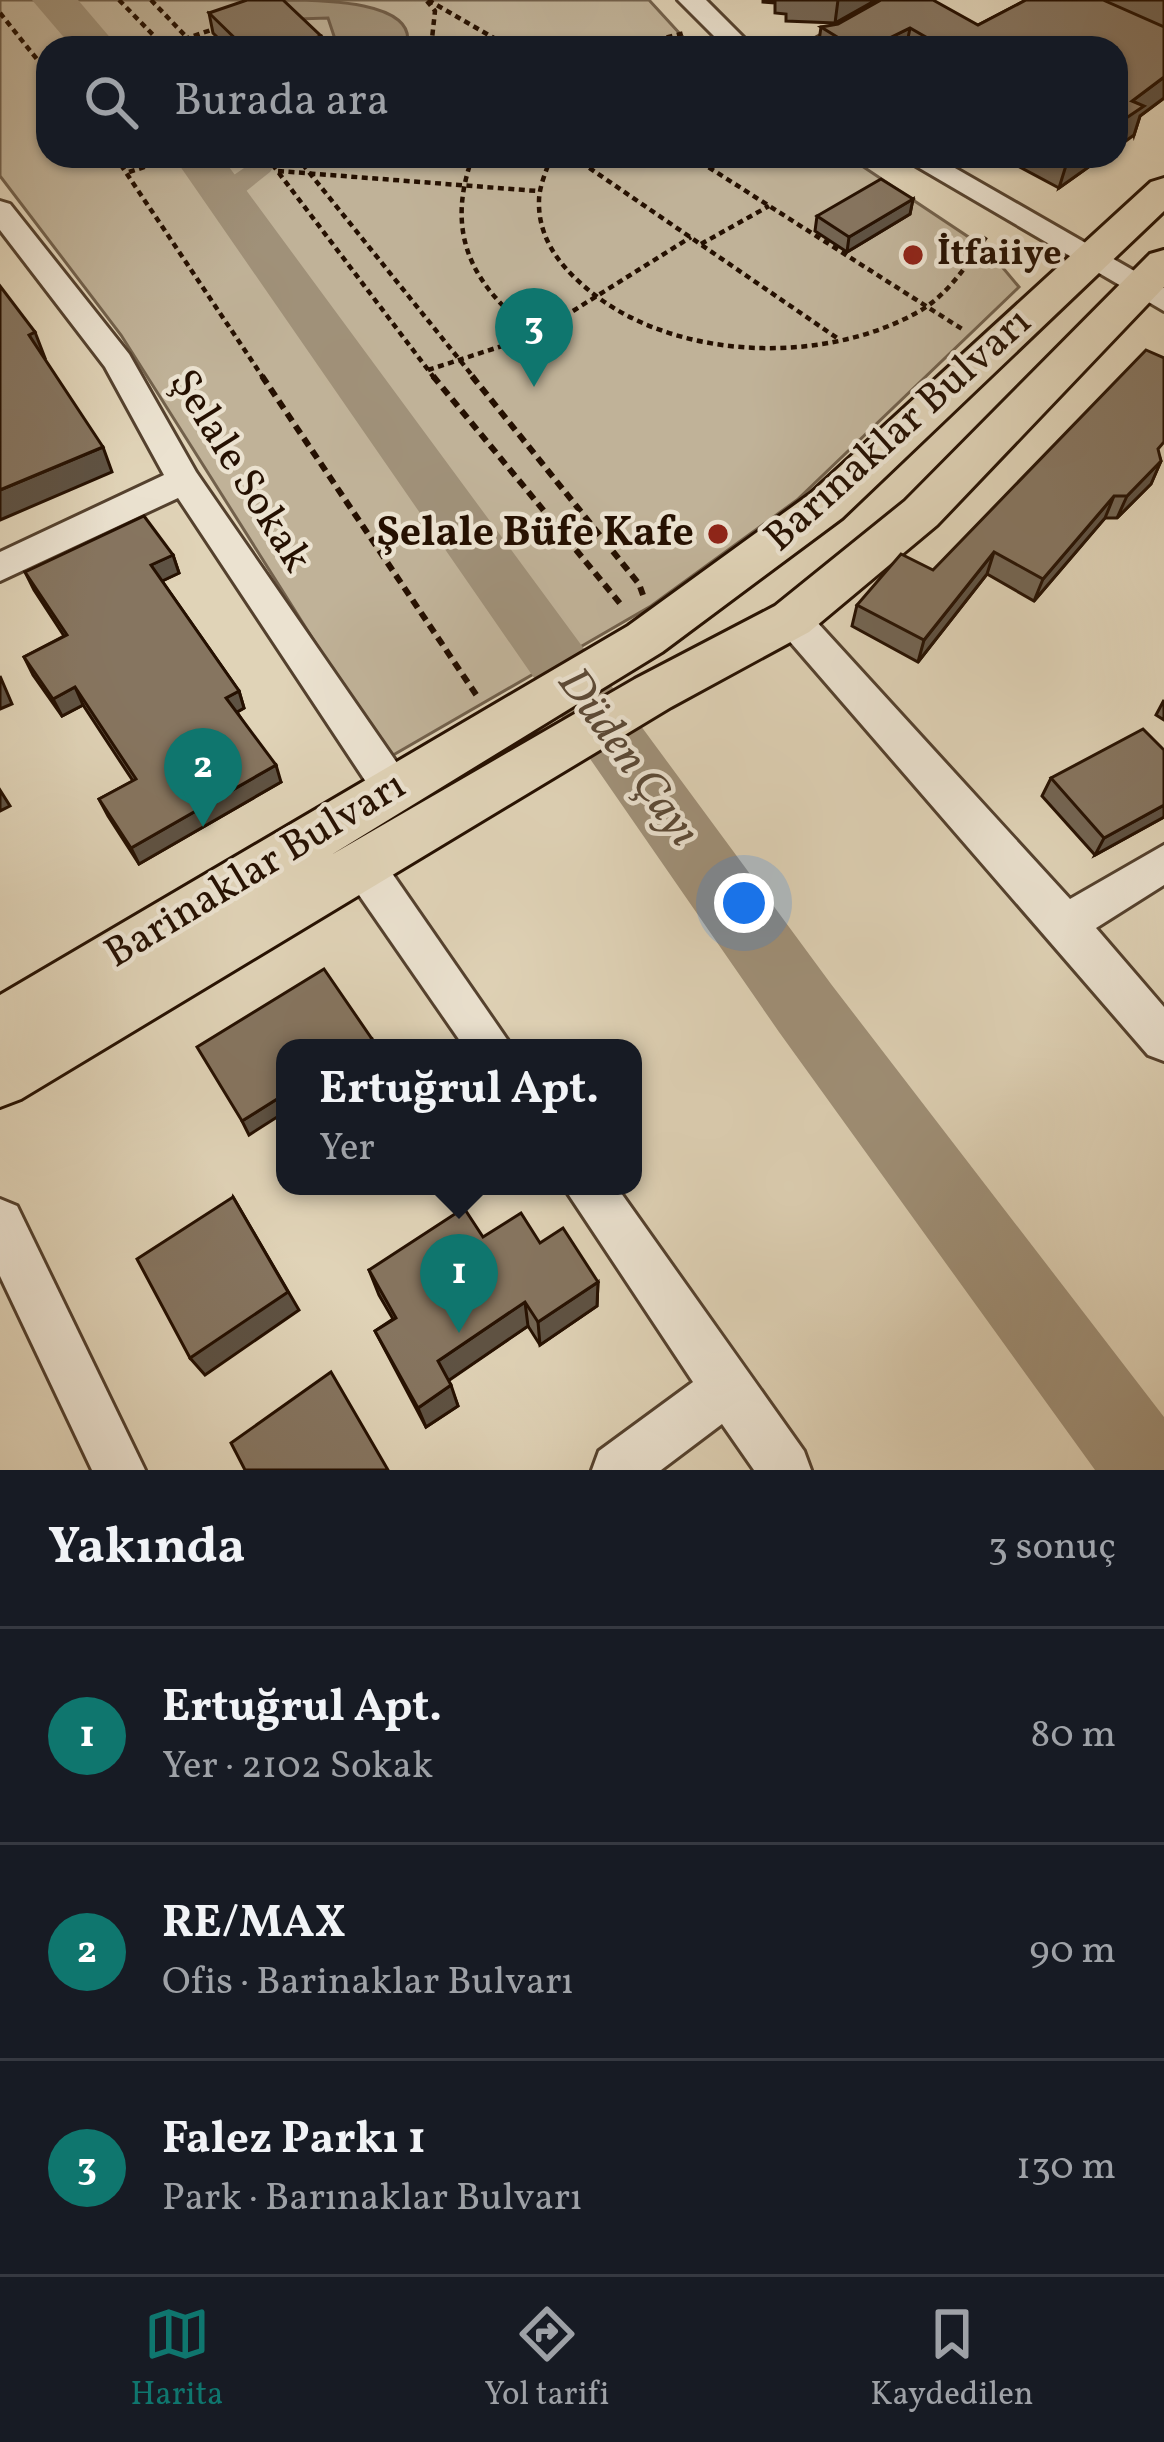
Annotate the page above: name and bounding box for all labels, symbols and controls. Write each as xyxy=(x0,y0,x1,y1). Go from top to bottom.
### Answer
search box xyxy=(36,36,1128,168)
icon: search xyxy=(78,69,144,135)
text: Burada ara xyxy=(174,71,389,134)
place label: İtfaiiye xyxy=(937,230,1062,280)
marker: İtfaiiye xyxy=(900,242,926,268)
pin: 3 xyxy=(495,288,573,387)
street label: Barınaklar Bulvarı xyxy=(752,295,1046,567)
street label: Şelale Sokak xyxy=(153,359,325,585)
place label: Şelale Büfe Kafe xyxy=(376,505,694,564)
marker: Şelale Büfe Kafe xyxy=(705,521,731,547)
water label: Düden Çayı xyxy=(541,656,713,860)
pin: 2 xyxy=(164,728,242,827)
street label: Barinaklar Bulvarı xyxy=(94,758,418,984)
your location xyxy=(714,873,774,933)
popup xyxy=(276,1039,642,1195)
text: Ertuğrul Apt. xyxy=(319,1059,599,1122)
text: Yer xyxy=(319,1122,375,1176)
pin: 1 xyxy=(420,1234,498,1333)
text: Yakında xyxy=(48,1513,245,1584)
text: 3 sonuç xyxy=(988,1521,1116,1575)
text: Ertuğrul Apt. xyxy=(162,1677,442,1740)
text: 1 xyxy=(79,1709,95,1763)
text: 80 m xyxy=(1030,1709,1116,1763)
text: Yer · 2102 Sokak xyxy=(162,1740,433,1794)
text: RE/MAX xyxy=(162,1893,346,1956)
text: 2 xyxy=(77,1925,97,1979)
text: 90 m xyxy=(1029,1925,1116,1979)
text: Ofis · Barinaklar Bulvarı xyxy=(162,1956,573,2010)
text: Falez Parkı 1 xyxy=(162,2109,426,2172)
text: 3 xyxy=(77,2141,97,2195)
text: 130 m xyxy=(1016,2141,1116,2195)
text: Park · Barınaklar Bulvarı xyxy=(162,2172,582,2226)
tab: Harita xyxy=(130,2301,223,2419)
tab: Yol tarifi xyxy=(484,2301,609,2419)
tab: Kaydedilen xyxy=(870,2301,1034,2419)

